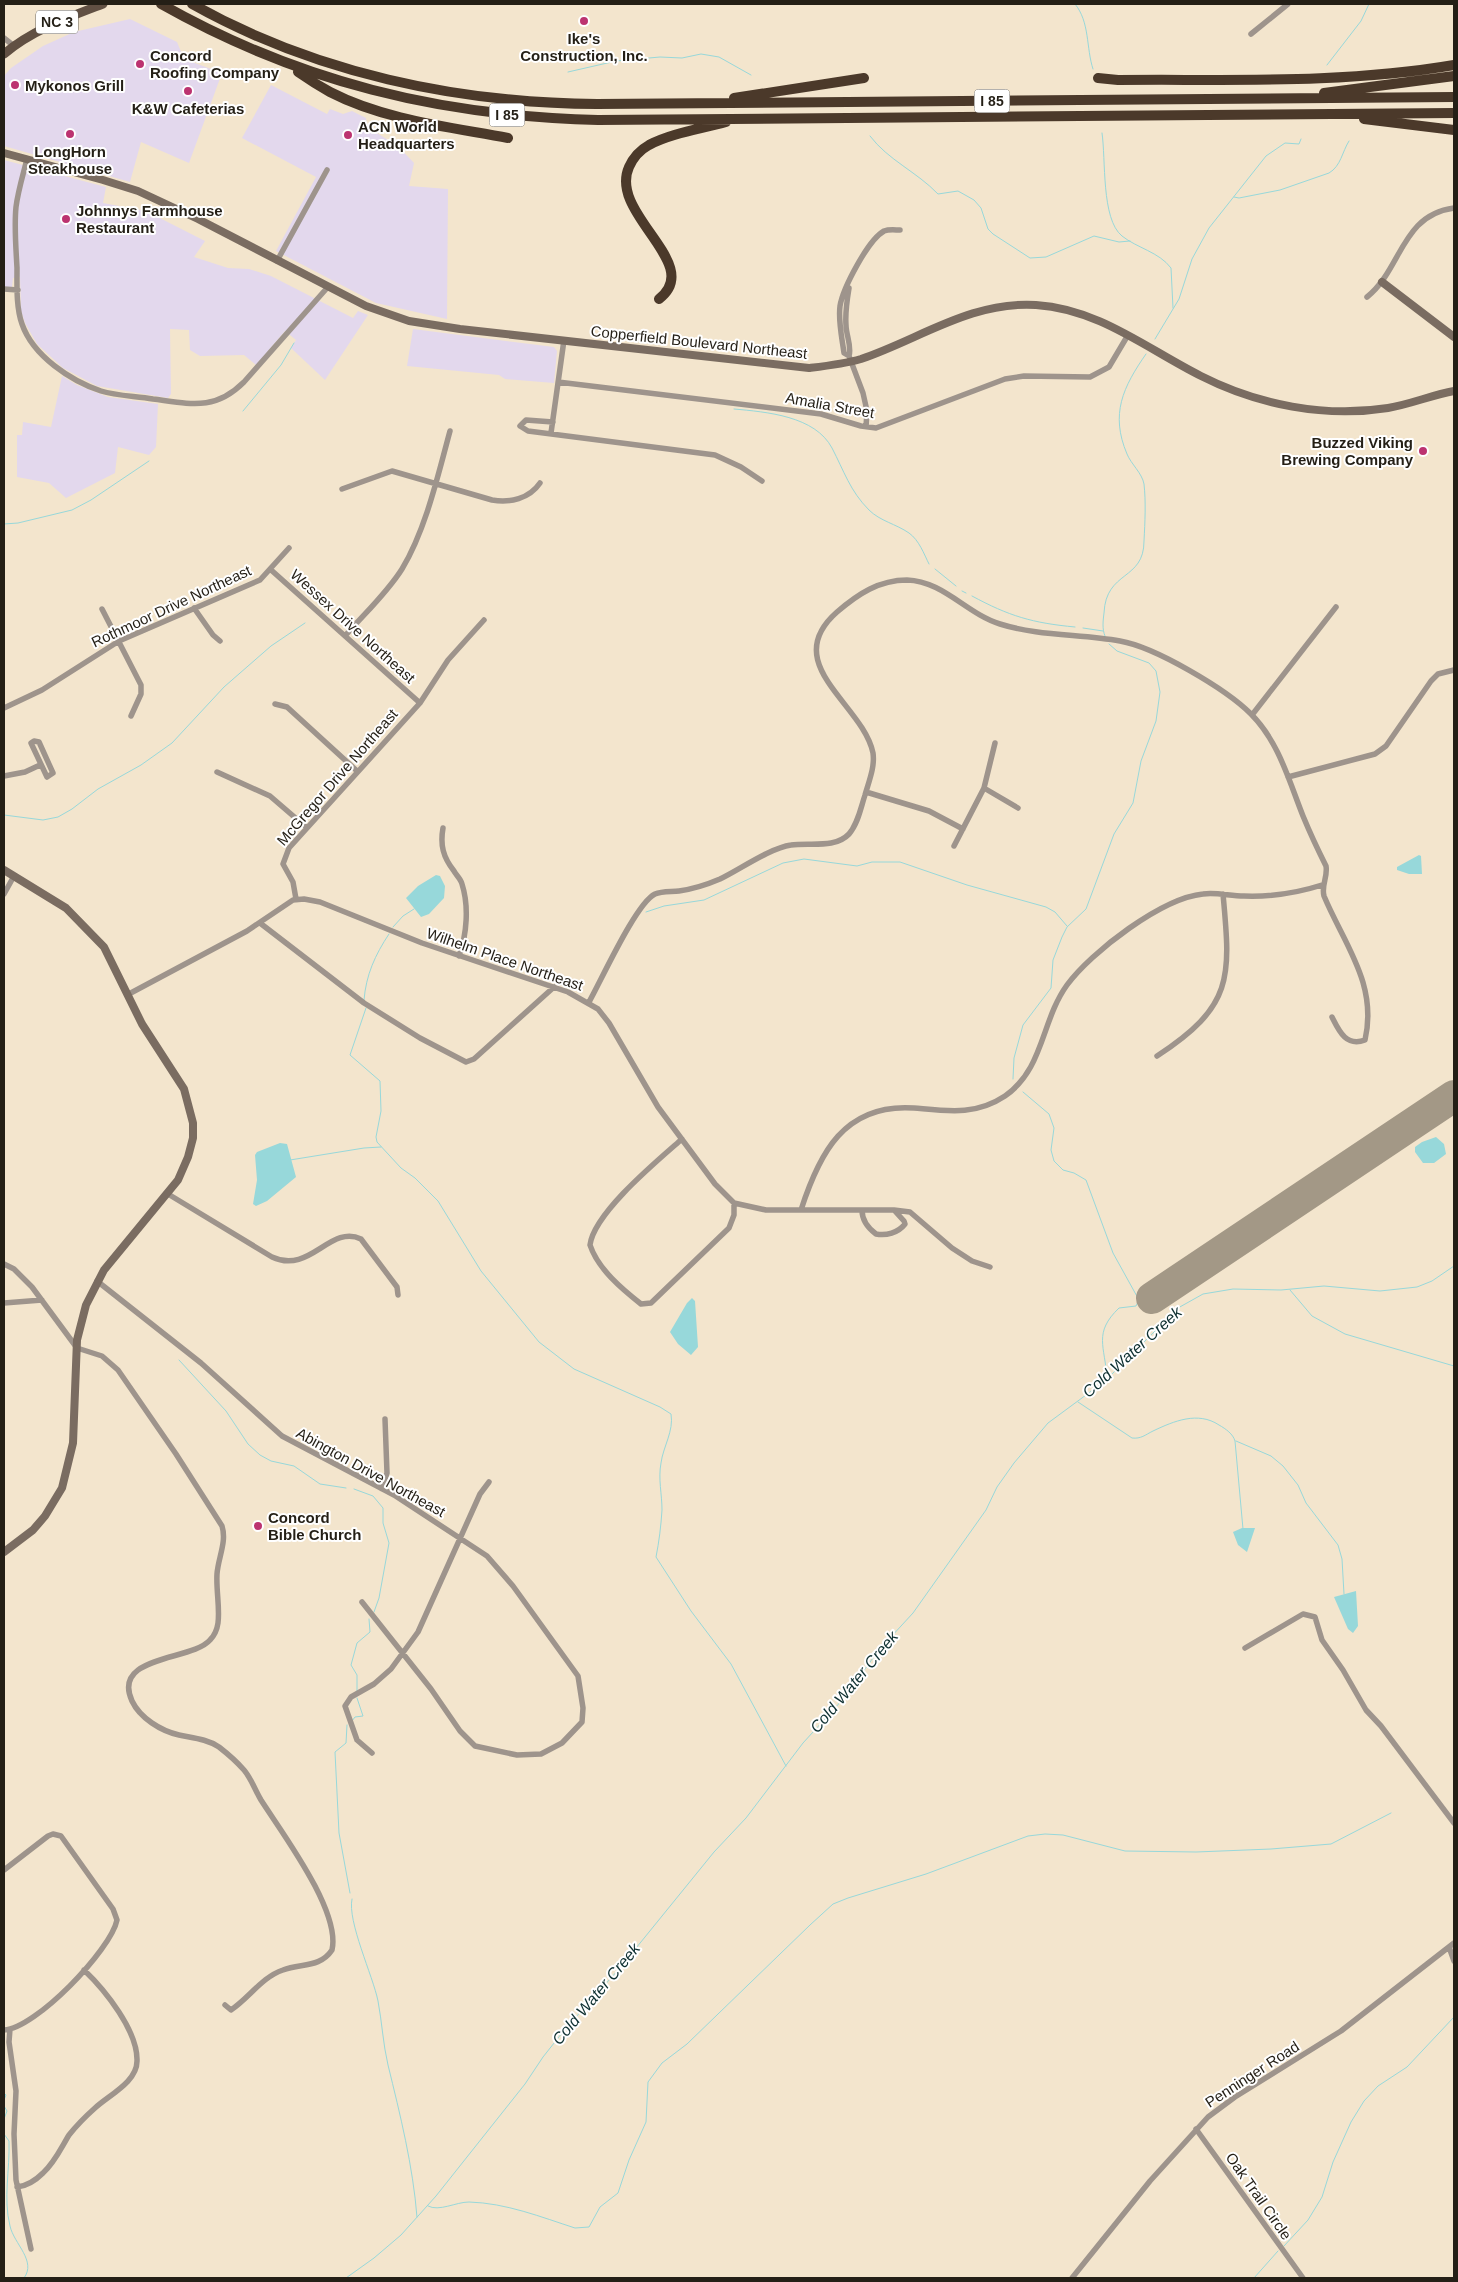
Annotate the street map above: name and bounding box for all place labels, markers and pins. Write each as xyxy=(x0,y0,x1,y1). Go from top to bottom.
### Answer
marker: Ike's Construction, Inc. xyxy=(578,15,590,27)
place label: Ike's Construction, Inc. xyxy=(520,30,648,64)
place label: Concord Roofing Company xyxy=(150,47,280,81)
marker: Concord Roofing Company xyxy=(134,58,146,70)
place label: Mykonos Grill xyxy=(25,77,124,94)
marker: Mykonos Grill xyxy=(9,79,21,91)
marker: K&W Cafeterias xyxy=(182,85,194,97)
place label: K&W Cafeterias xyxy=(132,100,244,117)
place label: ACN World Headquarters xyxy=(358,118,455,152)
marker: LongHorn Steakhouse xyxy=(64,128,76,140)
marker: ACN World Headquarters xyxy=(342,129,354,141)
place label: LongHorn Steakhouse xyxy=(28,143,112,177)
place label: Johnnys Farmhouse Restaurant xyxy=(76,202,223,236)
marker: Johnnys Farmhouse Restaurant xyxy=(60,213,72,225)
place label: Buzzed Viking Brewing Company xyxy=(1281,434,1414,468)
marker: Buzzed Viking Brewing Company xyxy=(1417,445,1429,457)
place label: Concord Bible Church xyxy=(268,1509,361,1543)
marker: Concord Bible Church xyxy=(252,1520,264,1532)

